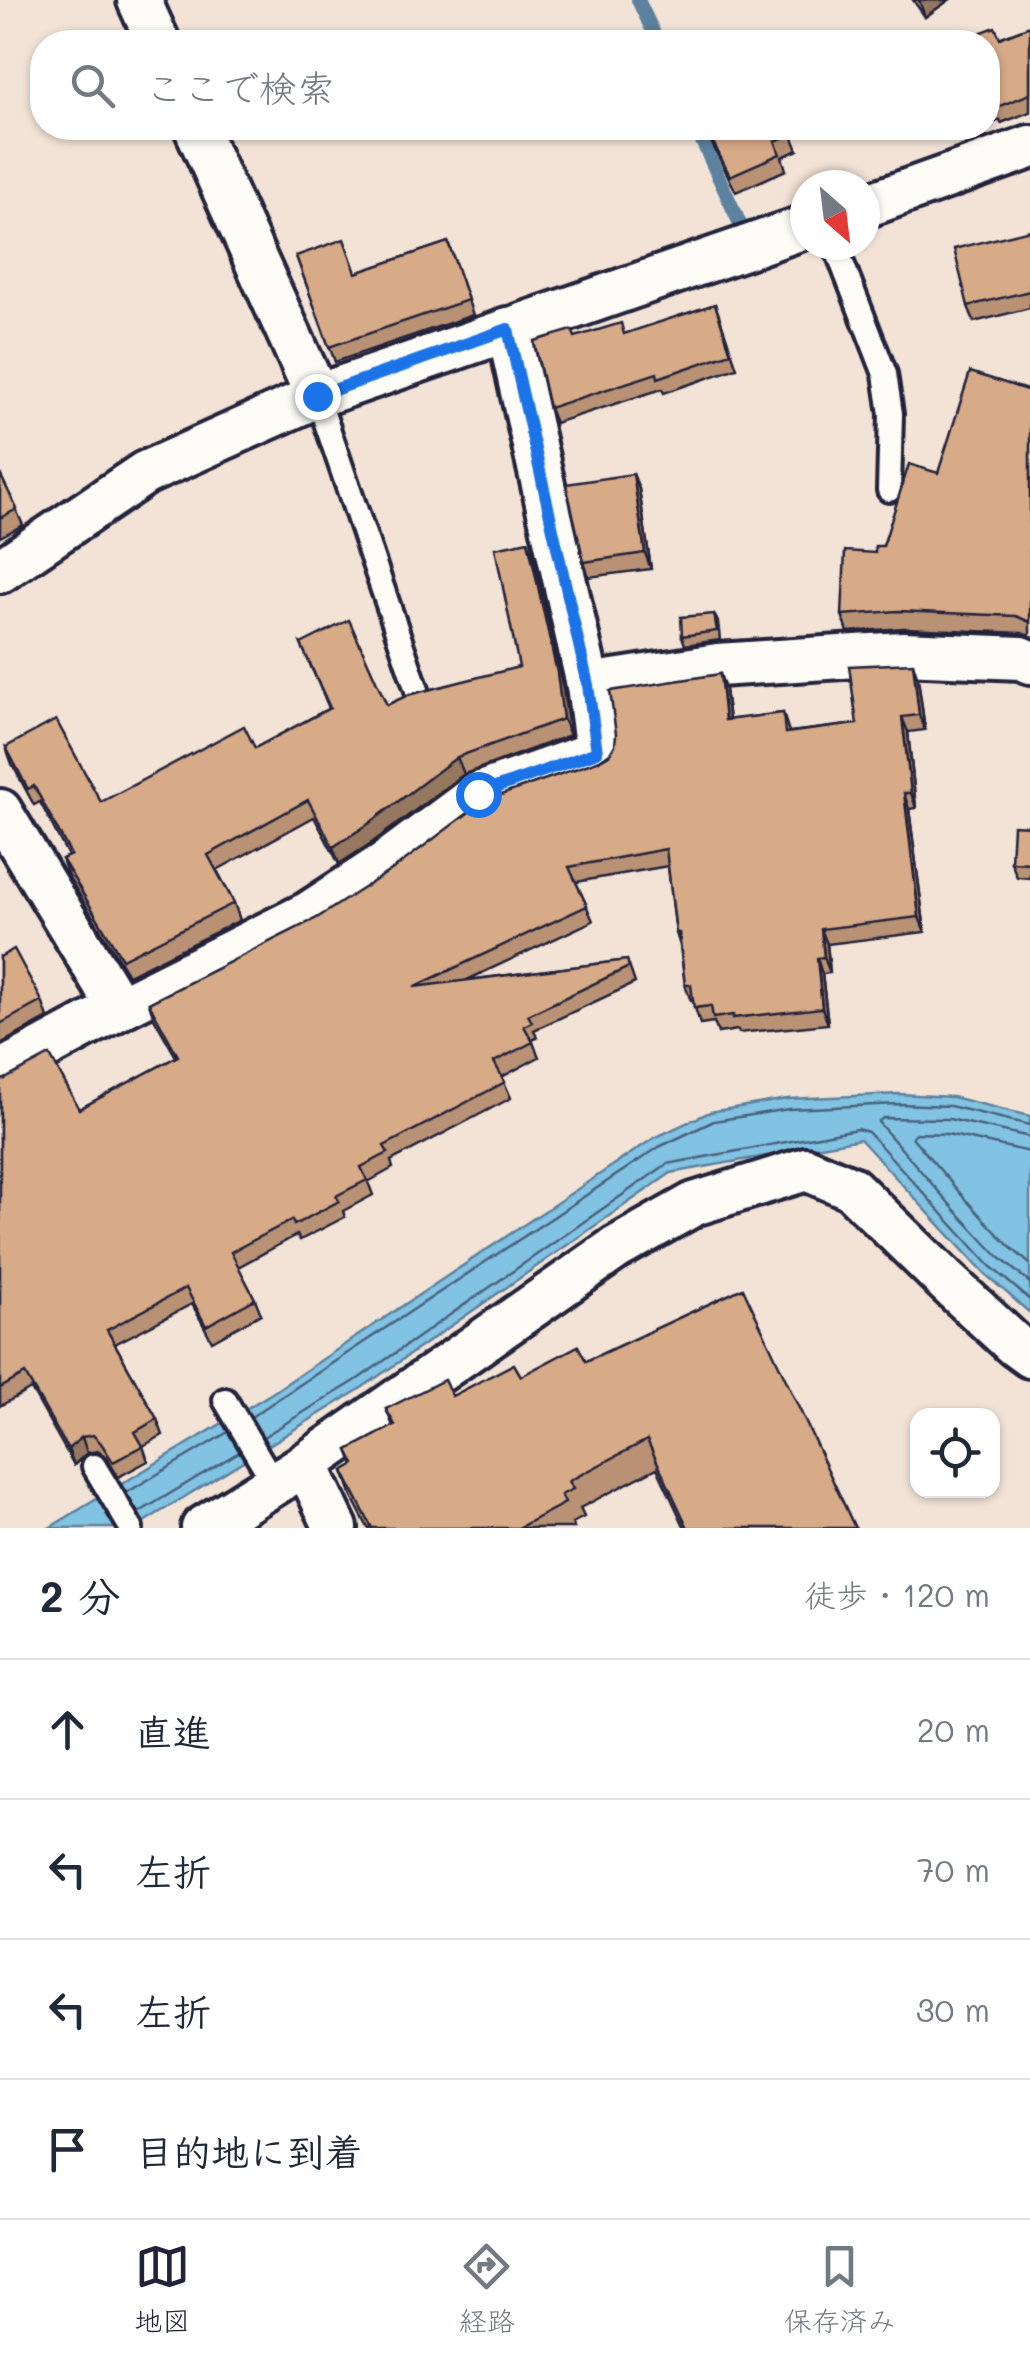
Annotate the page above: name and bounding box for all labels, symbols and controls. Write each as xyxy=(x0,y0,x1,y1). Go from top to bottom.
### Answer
search box xyxy=(30,30,1000,140)
icon: search xyxy=(65,58,120,113)
text: ここで検索 xyxy=(145,62,335,112)
north arrow xyxy=(790,170,880,260)
route end xyxy=(295,374,341,420)
route start xyxy=(456,772,502,818)
map controls xyxy=(910,1408,1000,1498)
button: locate xyxy=(910,1408,1000,1498)
text: 2 分 xyxy=(40,1568,121,1623)
text: 徒歩 · 120 m xyxy=(804,1573,990,1615)
icon: ahead xyxy=(40,1702,95,1757)
text: 直進 xyxy=(135,1706,211,1756)
text: 20 m xyxy=(917,1708,990,1750)
icon: left xyxy=(40,1842,95,1897)
text: 左折 xyxy=(135,1846,211,1896)
text: 70 m xyxy=(917,1848,990,1890)
icon: left xyxy=(40,1982,95,2037)
text: 左折 xyxy=(135,1986,211,2036)
text: 30 m xyxy=(916,1988,990,2030)
icon: arrive xyxy=(40,2122,95,2177)
text: 目的地に到着 xyxy=(135,2126,363,2176)
tab: 地図 xyxy=(134,2239,190,2339)
tab: 経路 xyxy=(459,2239,515,2339)
tab: 保存済み xyxy=(784,2239,896,2339)

